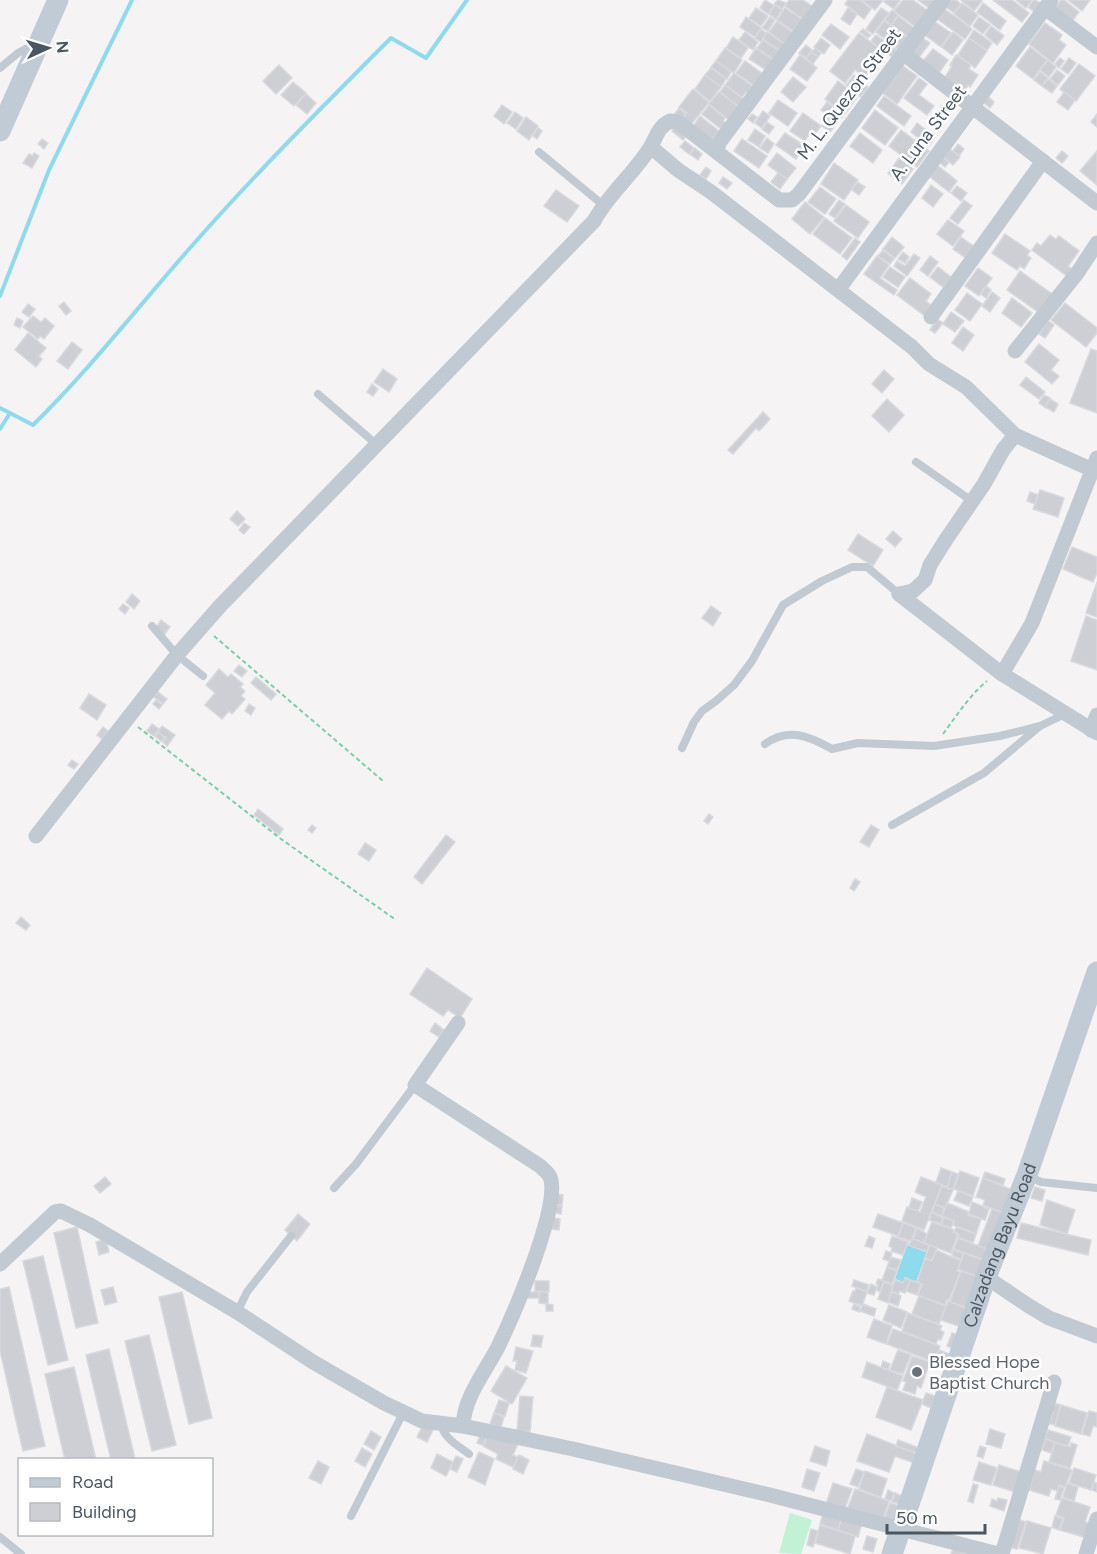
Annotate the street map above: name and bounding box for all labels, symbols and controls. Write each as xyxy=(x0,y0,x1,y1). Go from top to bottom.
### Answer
north arrow xyxy=(18,18,78,78)
street label: M. L. Quezon Street xyxy=(792,24,906,164)
text: N xyxy=(53,40,72,54)
street label: A. Luna Street xyxy=(885,81,971,185)
street label: Calzadang Bayu Road xyxy=(959,1160,1041,1331)
place label: Blessed Hope Baptist Church xyxy=(929,1351,1049,1394)
marker: Blessed Hope Baptist Church xyxy=(910,1365,924,1379)
legend xyxy=(18,1458,213,1536)
text: Road xyxy=(72,1471,113,1493)
scale bar xyxy=(887,1497,984,1535)
text: Building xyxy=(72,1501,137,1523)
text: 50 m xyxy=(896,1507,938,1529)

